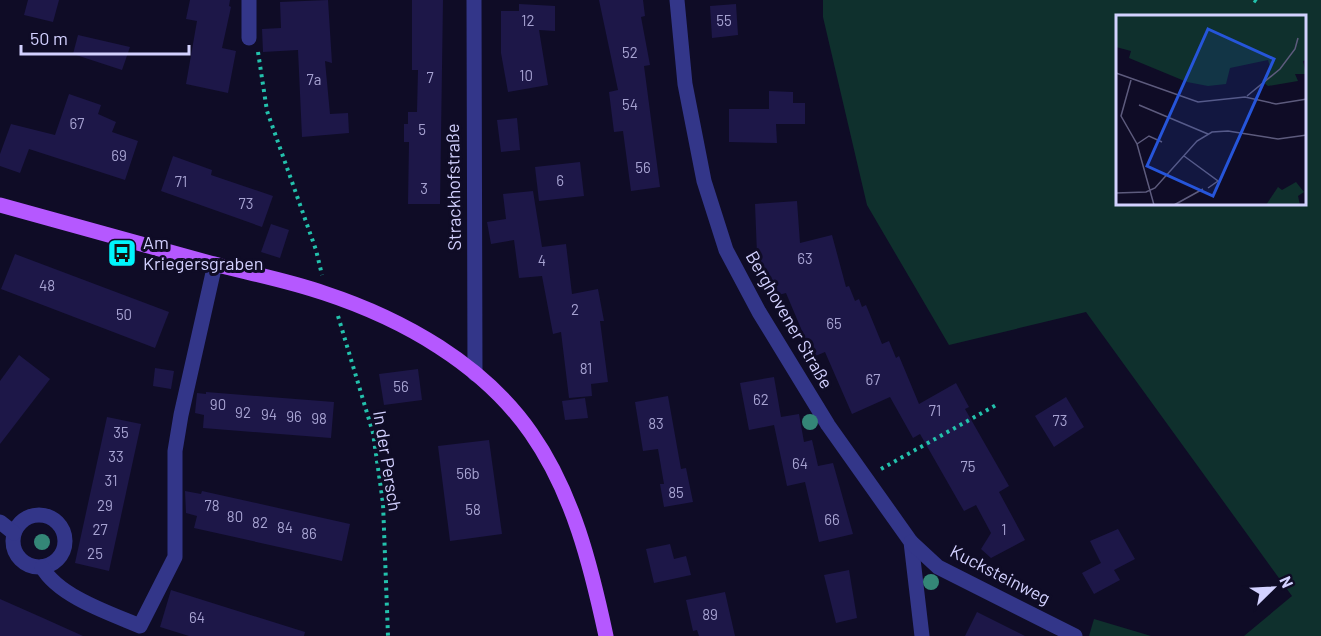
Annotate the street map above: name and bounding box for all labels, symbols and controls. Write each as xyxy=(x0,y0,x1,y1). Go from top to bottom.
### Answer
house number: 12 xyxy=(521,11,535,29)
house number: 55 xyxy=(716,11,732,29)
inset map xyxy=(1116,15,1306,206)
scale bar xyxy=(21,18,189,56)
text: 50 m xyxy=(30,27,68,49)
house number: 52 xyxy=(622,43,638,61)
house number: 10 xyxy=(519,66,533,84)
house number: 7 xyxy=(426,68,434,86)
house number: 7a xyxy=(307,70,321,88)
house number: 54 xyxy=(622,95,638,113)
house number: 67 xyxy=(70,114,84,132)
house number: 5 xyxy=(418,120,426,138)
street label: Strackhofstraße xyxy=(441,123,465,251)
house number: 69 xyxy=(111,146,127,164)
house number: 56 xyxy=(635,158,651,176)
house number: 6 xyxy=(556,171,564,189)
house number: 71 xyxy=(175,172,187,190)
house number: 3 xyxy=(420,179,428,197)
house number: 73 xyxy=(239,194,253,212)
place label: Am Kriegersgraben xyxy=(143,231,263,274)
bus stop icon: Am Kriegersgraben xyxy=(106,237,138,269)
street label: Berghovener Straße xyxy=(741,247,838,392)
house number: 63 xyxy=(797,249,813,267)
house number: 4 xyxy=(538,251,546,269)
house number: 48 xyxy=(39,276,55,294)
house number: 2 xyxy=(571,300,579,318)
house number: 50 xyxy=(116,305,132,323)
house number: 65 xyxy=(826,314,842,332)
house number: 81 xyxy=(580,359,592,377)
house number: 67 xyxy=(866,370,880,388)
house number: 56 xyxy=(393,377,409,395)
house number: 62 xyxy=(753,390,769,408)
house number: 90 xyxy=(210,395,226,413)
house number: 71 xyxy=(929,401,941,419)
house number: 92 xyxy=(235,403,251,421)
house number: 94 xyxy=(261,405,277,423)
house number: 96 xyxy=(286,407,302,425)
house number: 98 xyxy=(311,409,327,427)
street label: In der Persch xyxy=(369,409,407,513)
house number: 73 xyxy=(1053,411,1067,429)
house number: 83 xyxy=(648,414,664,432)
house number: 35 xyxy=(113,423,129,441)
house number: 33 xyxy=(108,447,124,465)
house number: 64 xyxy=(792,454,808,472)
house number: 75 xyxy=(961,457,975,475)
house number: 56b xyxy=(456,464,480,482)
house number: 31 xyxy=(105,471,117,489)
house number: 85 xyxy=(668,483,684,501)
house number: 29 xyxy=(97,496,113,514)
house number: 78 xyxy=(205,496,219,514)
house number: 58 xyxy=(465,500,481,518)
house number: 80 xyxy=(227,507,243,525)
house number: 66 xyxy=(824,510,840,528)
house number: 82 xyxy=(252,513,268,531)
house number: 84 xyxy=(277,518,293,536)
house number: 27 xyxy=(92,520,108,538)
house number: 1 xyxy=(1001,520,1007,538)
house number: 86 xyxy=(301,524,317,542)
street label: Kucksteinweg xyxy=(947,539,1054,609)
house number: 25 xyxy=(87,544,103,562)
north arrow xyxy=(1243,558,1303,618)
text: N xyxy=(1276,573,1298,590)
house number: 89 xyxy=(702,605,718,623)
house number: 64 xyxy=(189,608,205,626)

